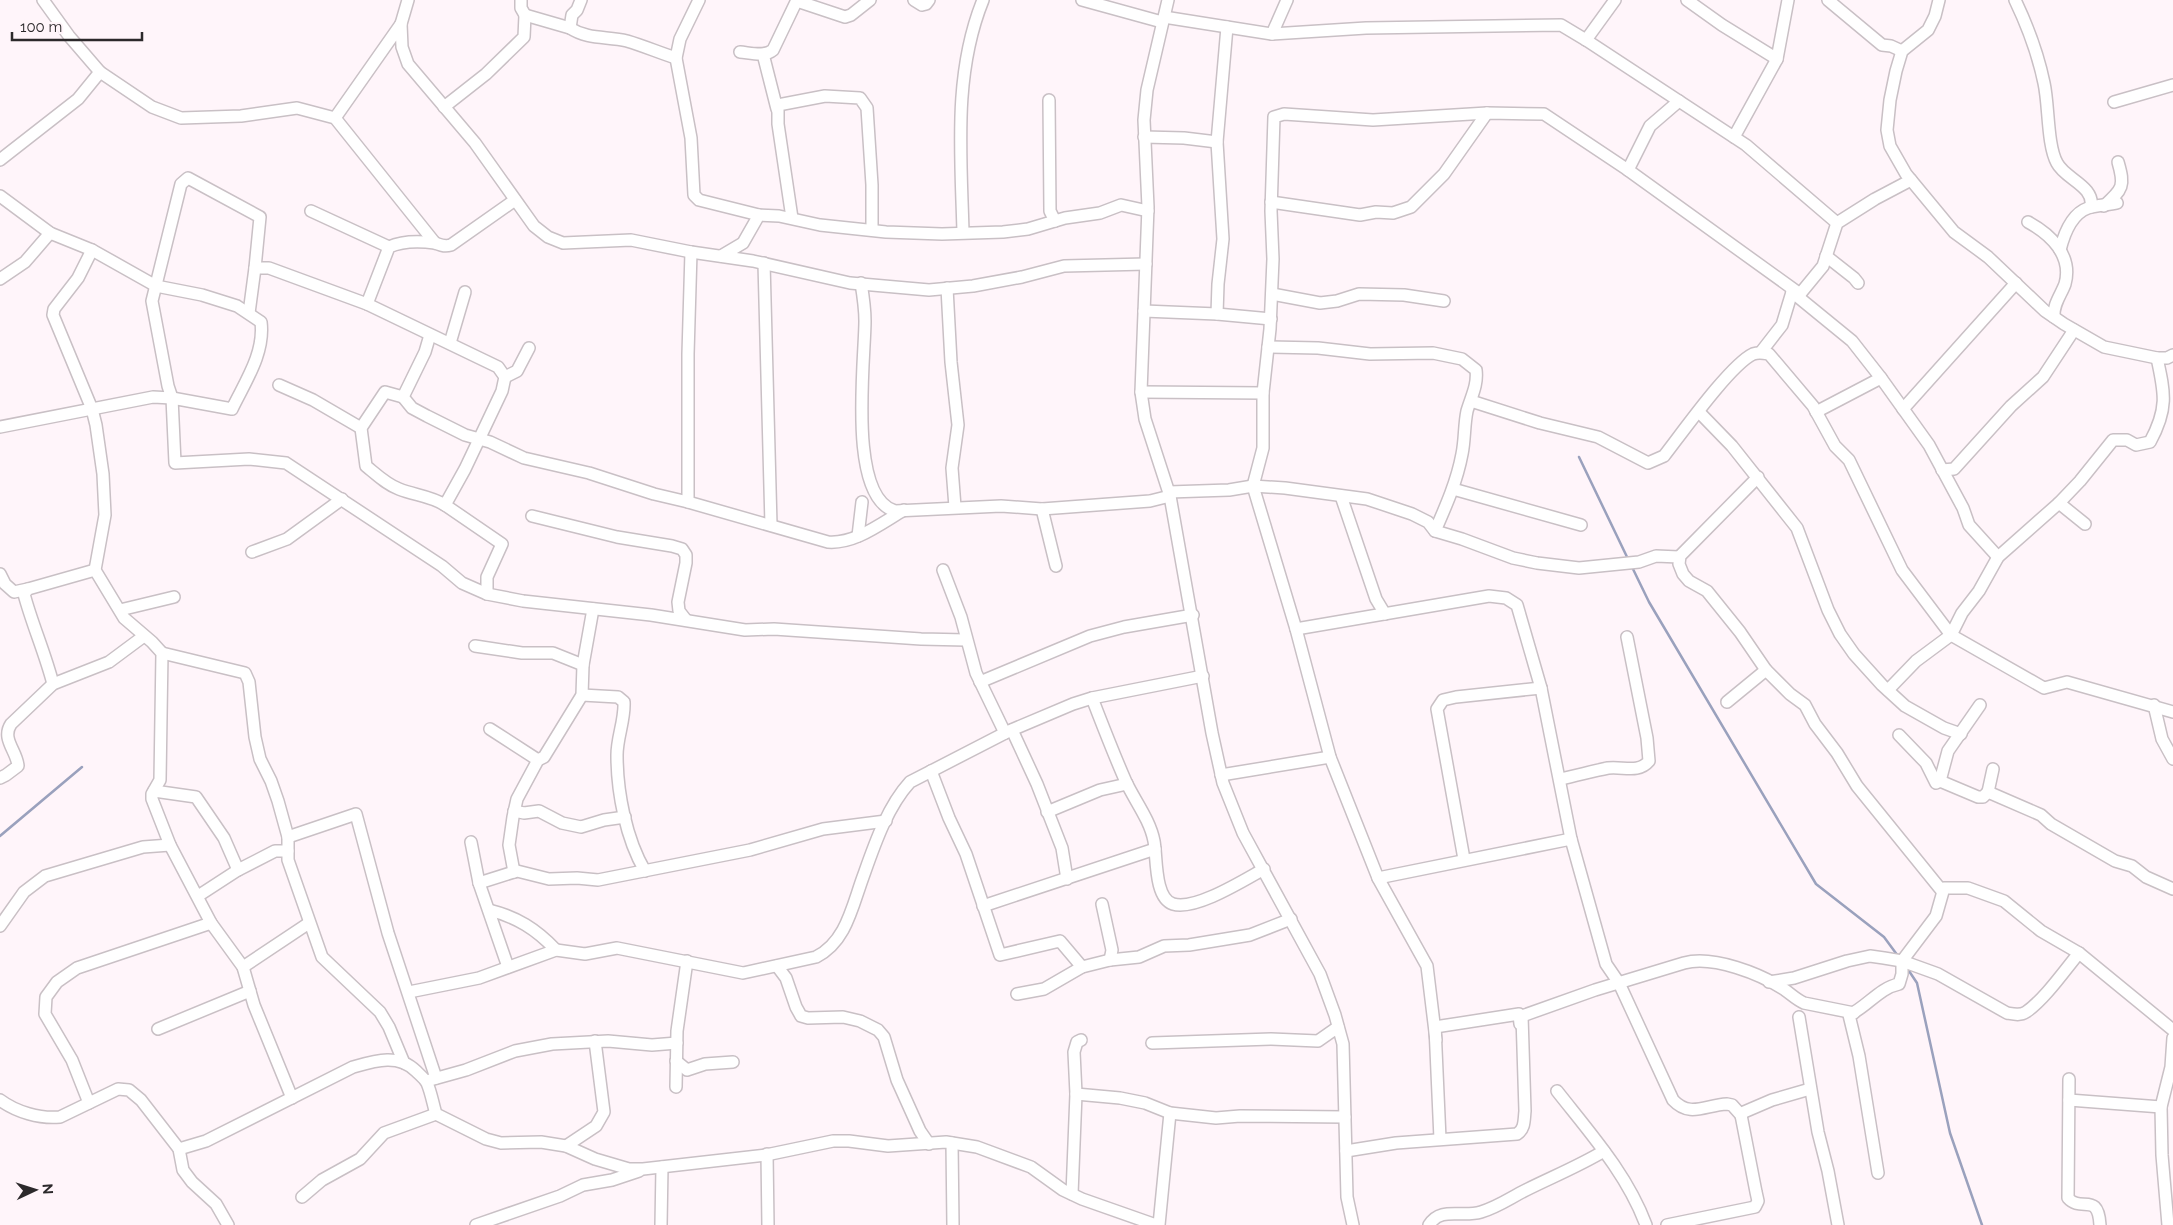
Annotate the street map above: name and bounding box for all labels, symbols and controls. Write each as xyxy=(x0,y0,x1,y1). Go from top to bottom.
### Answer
scale bar xyxy=(12,10,142,42)
text: 100 m xyxy=(20,18,62,36)
north arrow xyxy=(10,1165,60,1215)
text: N xyxy=(40,1183,56,1195)

